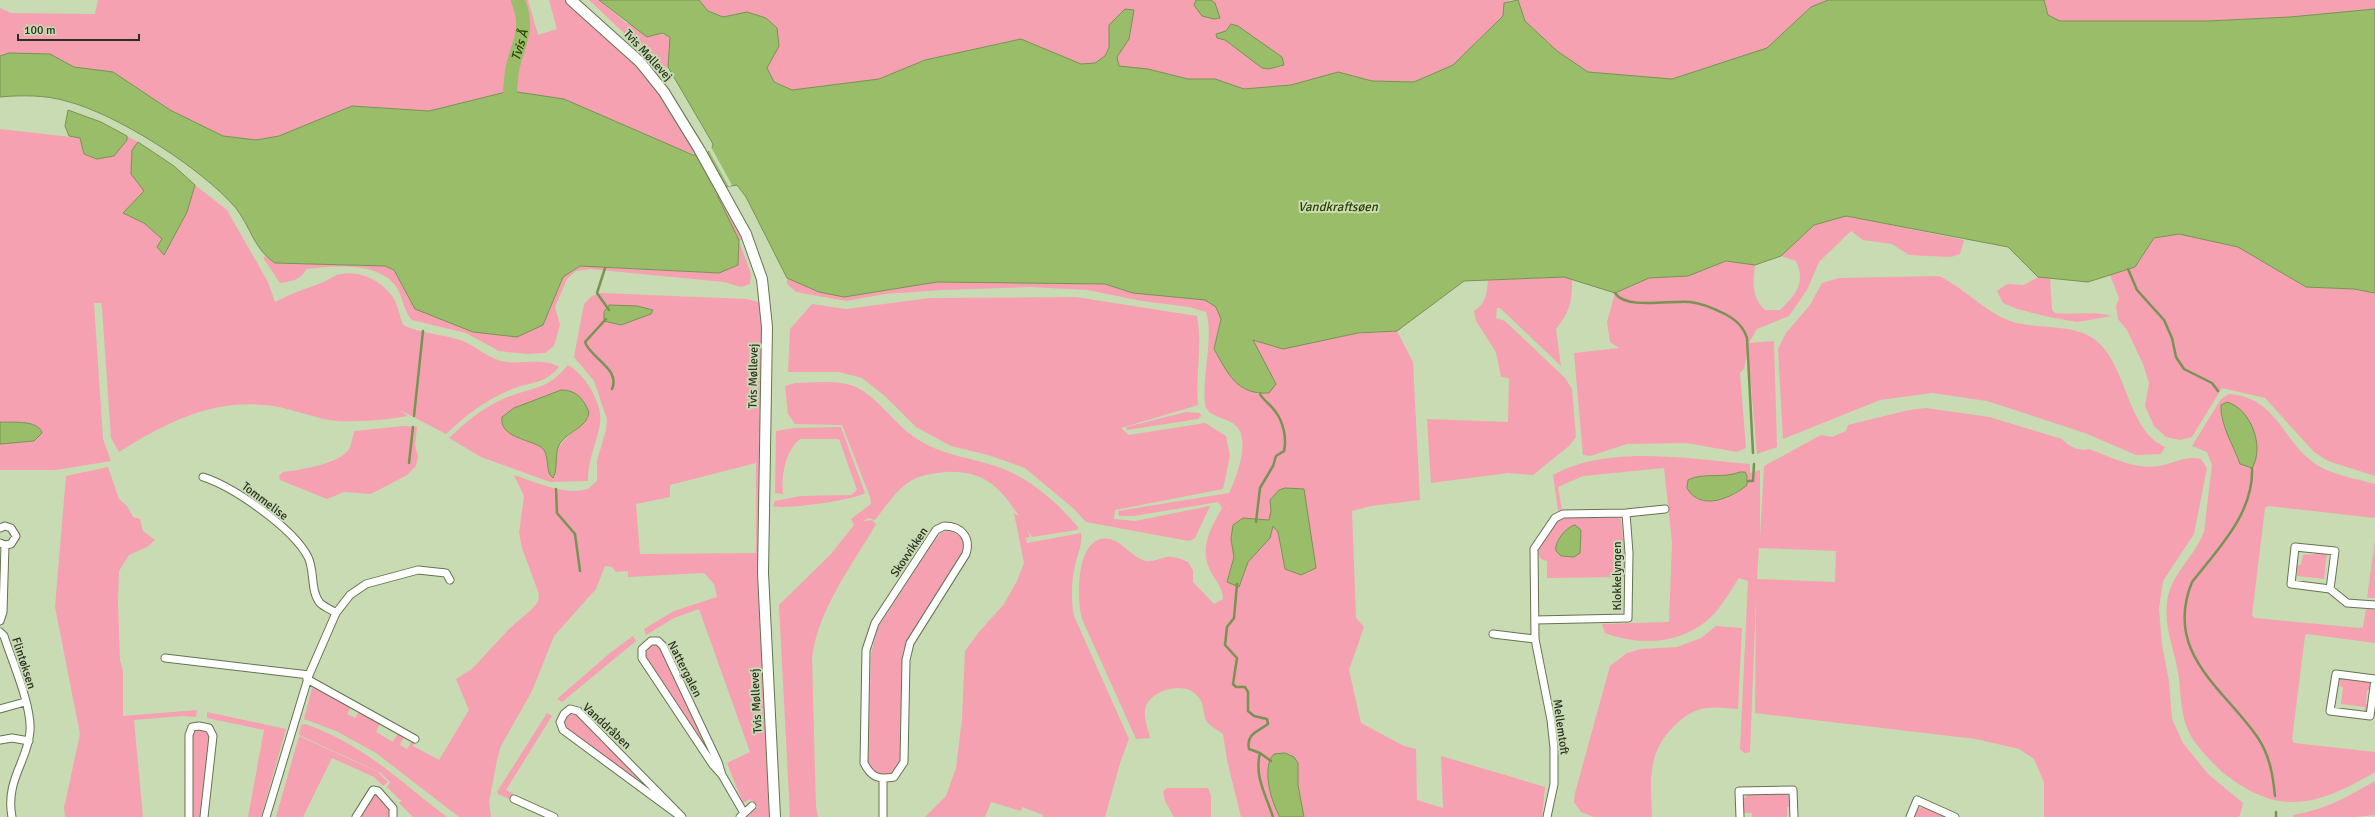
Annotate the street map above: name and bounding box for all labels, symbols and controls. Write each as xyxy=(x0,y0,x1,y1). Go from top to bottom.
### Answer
scale bar xyxy=(18,16,139,42)
text: 100 m xyxy=(24,23,56,38)
street label: Tvis Møllevej xyxy=(620,26,675,84)
water label: Tvis Å xyxy=(508,28,532,63)
water label: Vandkraftsøen xyxy=(1298,199,1379,215)
street label: Tvis Møllevej xyxy=(745,343,762,409)
street label: Tommelise xyxy=(239,479,291,524)
street label: Skovvikken xyxy=(887,524,932,580)
street label: Klokkelyngen xyxy=(1610,541,1625,611)
street label: Flintøksen xyxy=(8,635,39,691)
street label: Nattergalen xyxy=(664,639,705,700)
street label: Tvis Møllevej xyxy=(747,668,766,734)
street label: Mellemtoft xyxy=(1549,698,1572,756)
street label: Vanddråben xyxy=(579,700,634,753)

